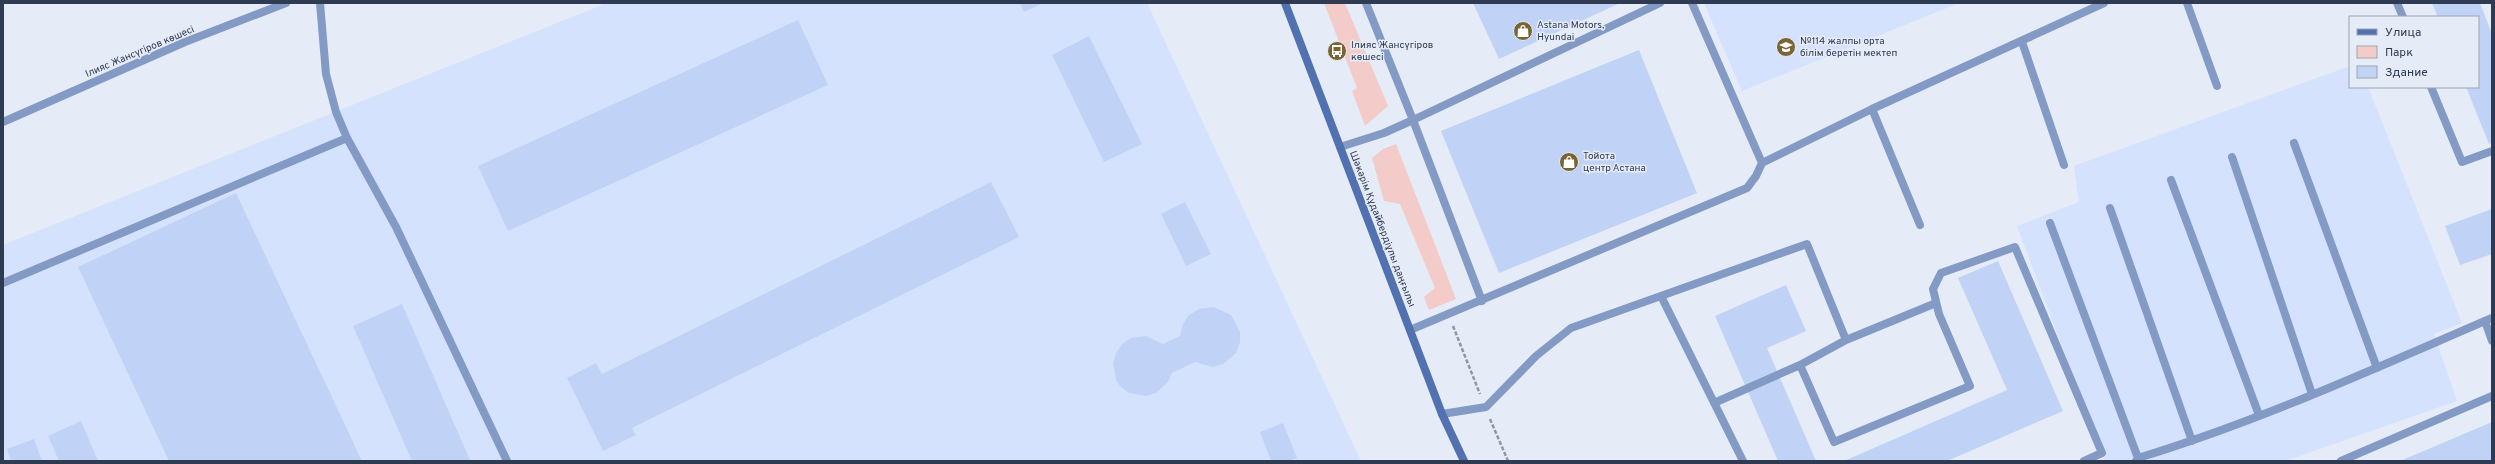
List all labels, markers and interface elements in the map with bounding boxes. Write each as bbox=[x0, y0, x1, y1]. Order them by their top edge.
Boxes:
legend bbox=[2349, 16, 2479, 88]
place label: Astana Motors, Hyundai bbox=[1537, 19, 1604, 44]
shop icon: Astana Motors, Hyundai bbox=[1512, 20, 1534, 42]
street label: Ілияс Жансүгіров көшесі bbox=[84, 23, 196, 81]
text: Улица bbox=[2385, 25, 2421, 41]
place label: №114 жалпы орта білім беретін мектеп bbox=[1800, 35, 1897, 60]
school or university icon: №114 жалпы орта білім беретін мектеп bbox=[1775, 36, 1797, 58]
place label: Ілияс Жансүгіров көшесі bbox=[1351, 39, 1433, 64]
bus stop icon: Ілияс Жансүгіров көшесі bbox=[1326, 40, 1348, 62]
text: Парк bbox=[2385, 45, 2413, 61]
text: Здание bbox=[2385, 65, 2428, 81]
street label: Шәкәрім Құдайбердіұлы даңғылы bbox=[1346, 149, 1418, 309]
place label: Тойота центр Астана bbox=[1583, 150, 1646, 175]
shop icon: Тойота центр Астана bbox=[1558, 151, 1580, 173]

